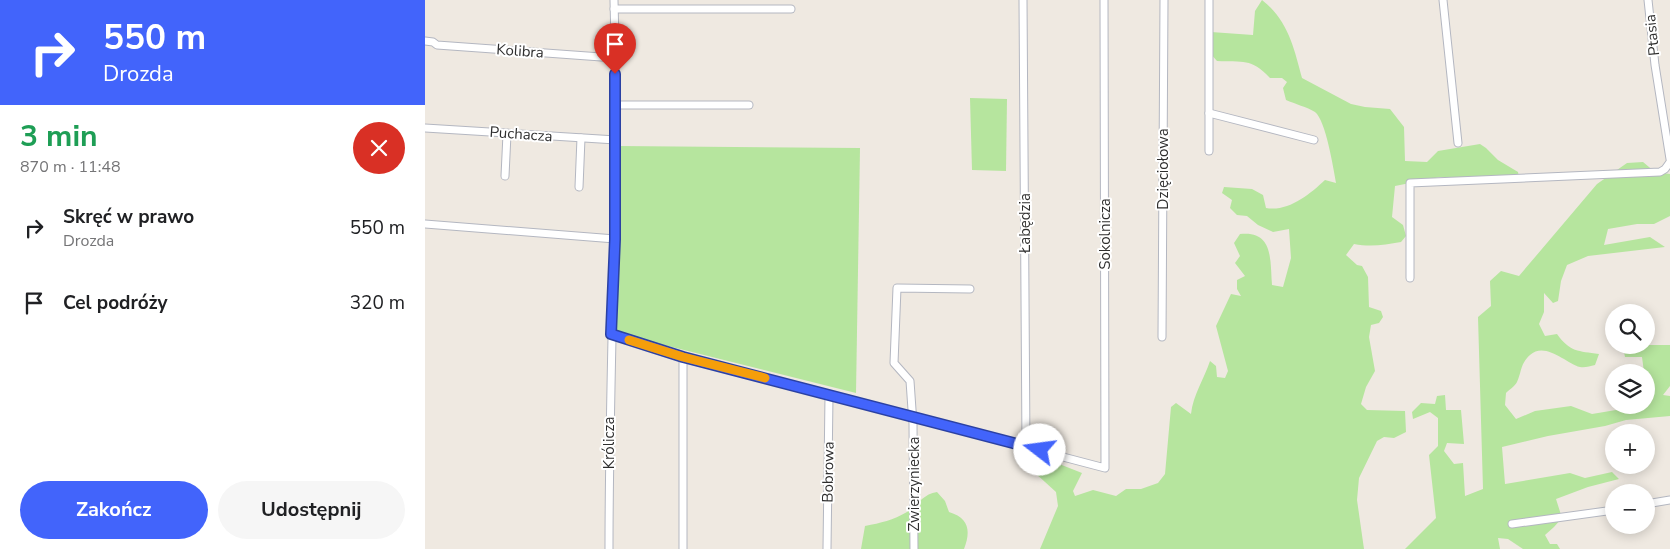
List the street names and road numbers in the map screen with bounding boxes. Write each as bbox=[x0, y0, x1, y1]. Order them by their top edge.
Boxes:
street label: Ptasia bbox=[1640, 13, 1664, 57]
street label: Kolibra bbox=[496, 39, 544, 63]
street label: Puchacza bbox=[489, 122, 553, 146]
street label: Dzięciołowa bbox=[1153, 128, 1173, 210]
street label: Łabędzia bbox=[1015, 193, 1035, 254]
street label: Sokolnicza bbox=[1095, 198, 1115, 270]
street label: Królicza bbox=[599, 417, 619, 469]
street label: Zwierzyniecka bbox=[904, 437, 924, 531]
street label: Bobrowa bbox=[817, 441, 839, 503]

